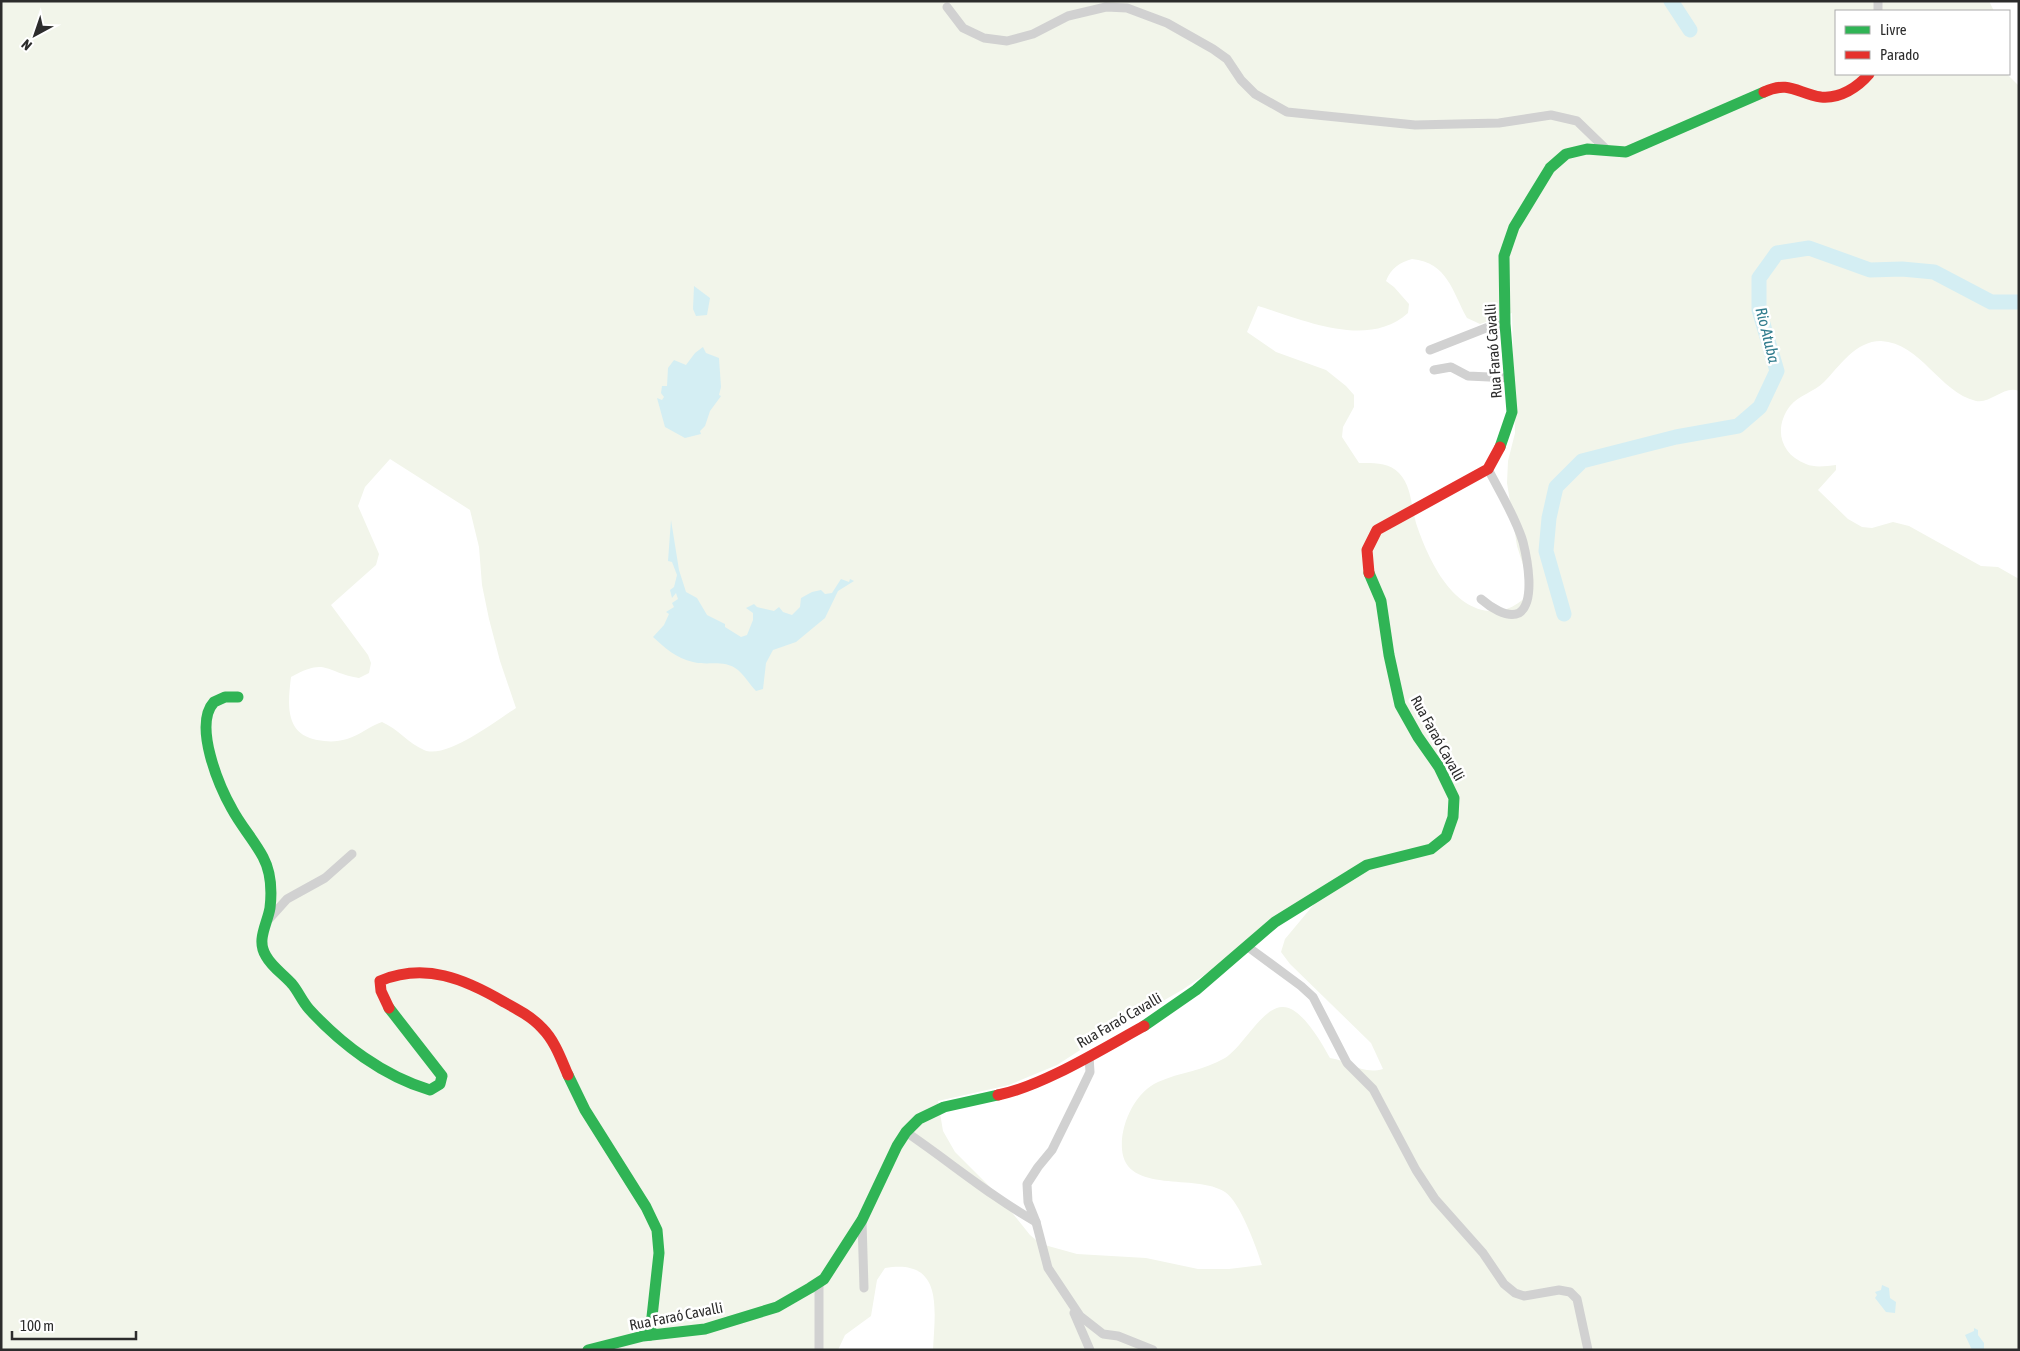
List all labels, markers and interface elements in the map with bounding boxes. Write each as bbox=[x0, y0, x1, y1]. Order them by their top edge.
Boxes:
north arrow bbox=[10, 10, 60, 60]
legend bbox=[1835, 10, 2010, 75]
text: Livre bbox=[1880, 21, 1907, 38]
text: N bbox=[18, 36, 35, 54]
text: Parado bbox=[1880, 46, 1919, 63]
street label: Rua Faraó Cavalli bbox=[1481, 303, 1505, 399]
water label: Rio Atuba bbox=[1752, 305, 1784, 365]
street label: Rua Faraó Cavalli bbox=[1408, 692, 1468, 784]
street label: Rua Faraó Cavalli bbox=[1074, 989, 1164, 1051]
street label: Rua Faraó Cavalli bbox=[628, 1299, 724, 1333]
scale bar bbox=[12, 1308, 136, 1340]
text: 100 m bbox=[20, 1317, 54, 1334]

